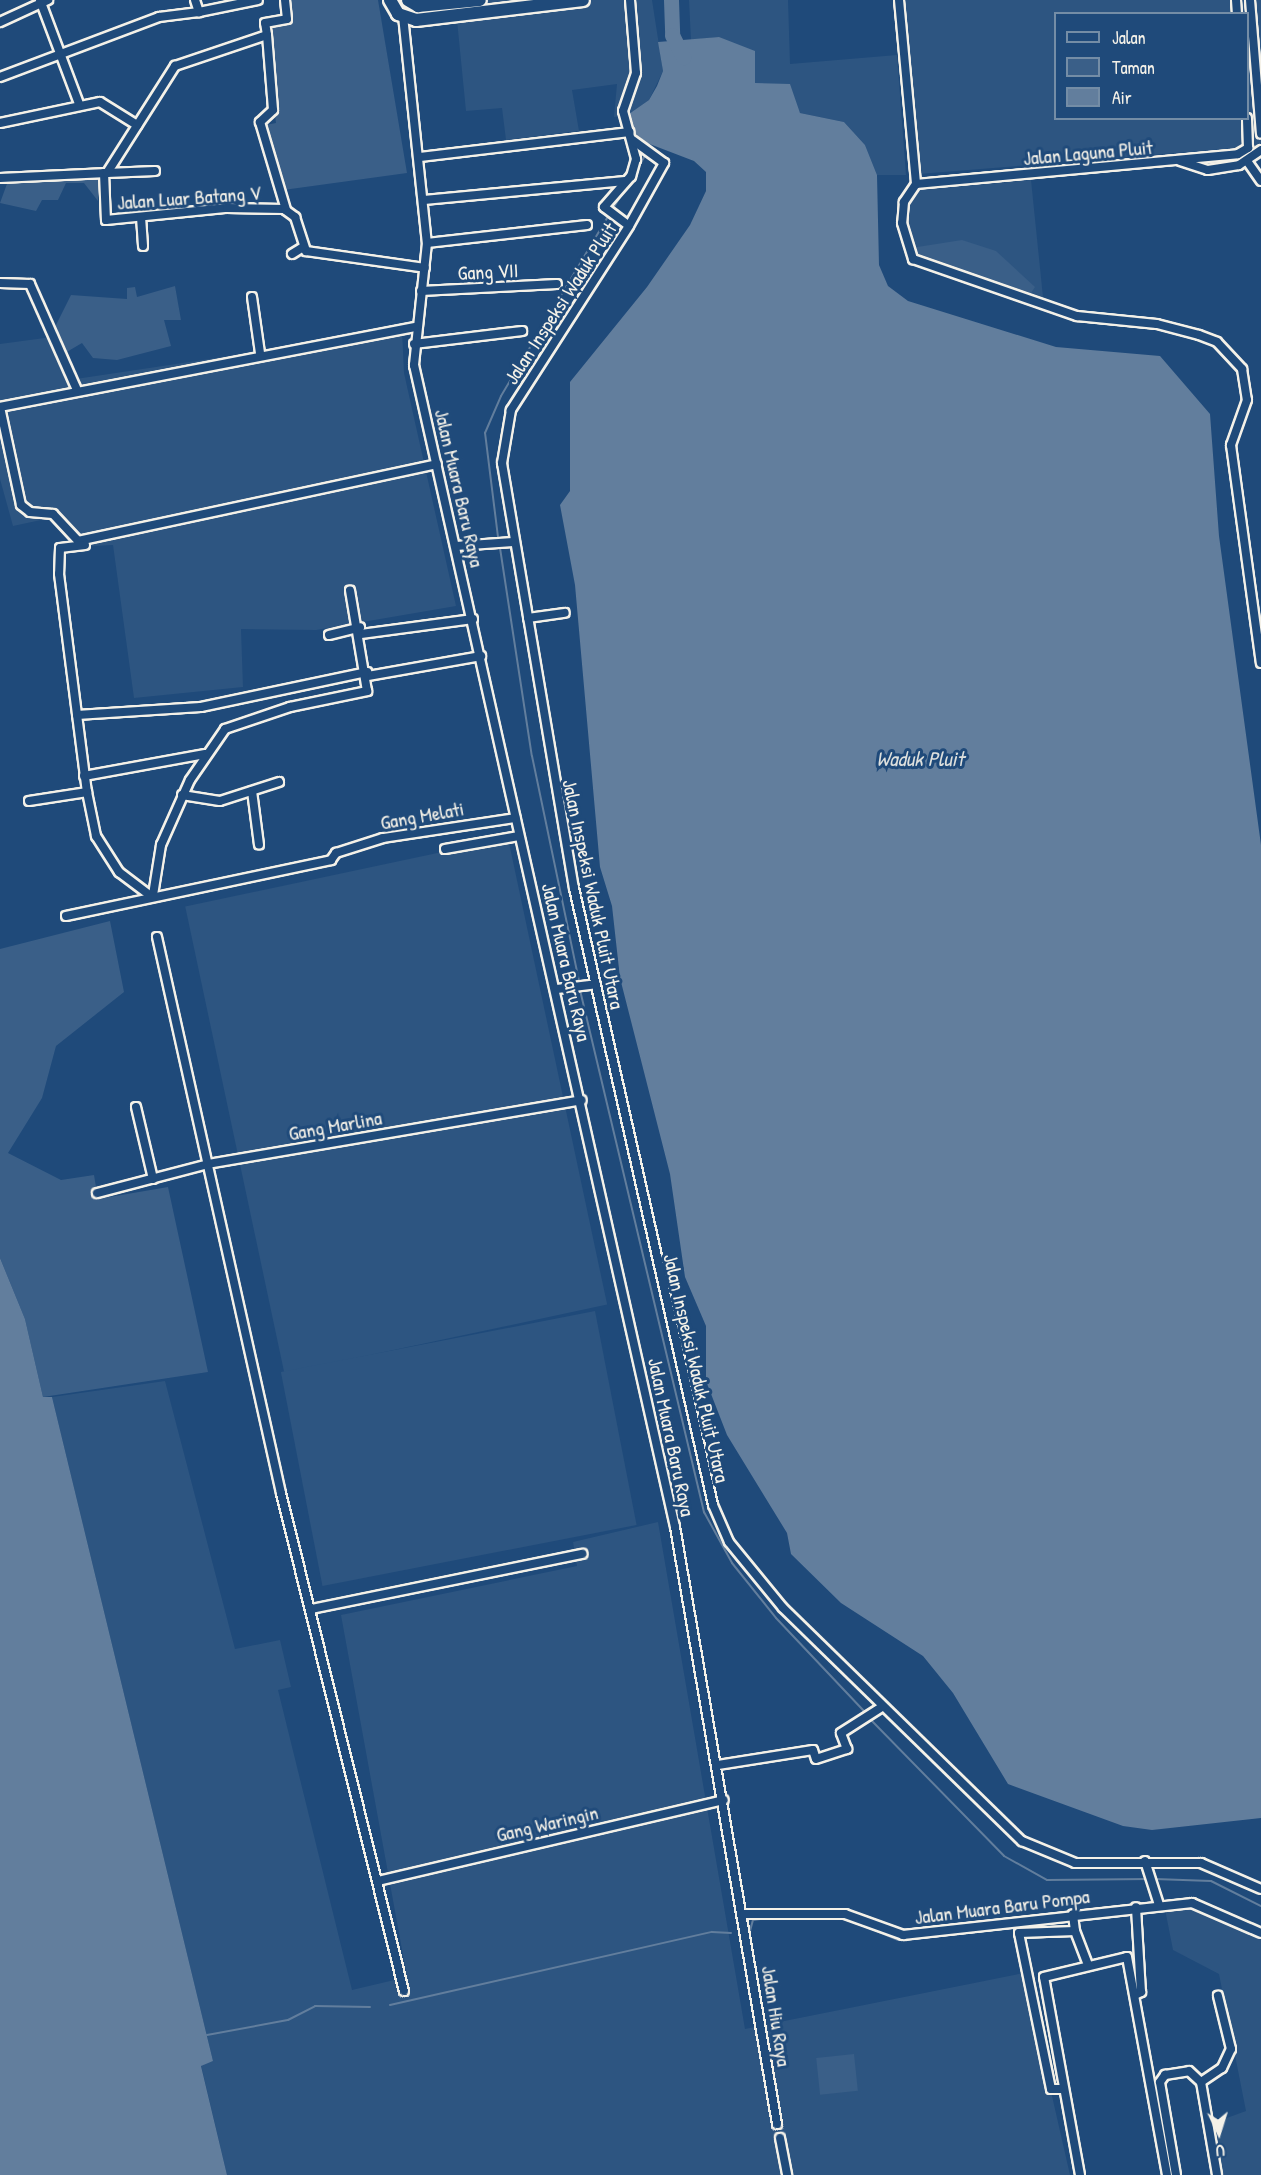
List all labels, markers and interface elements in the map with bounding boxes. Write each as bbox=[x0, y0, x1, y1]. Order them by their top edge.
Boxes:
legend bbox=[1054, 12, 1249, 120]
text: Jalan bbox=[1112, 25, 1146, 50]
text: Taman bbox=[1112, 55, 1155, 80]
text: Air bbox=[1112, 85, 1132, 110]
street label: Jalan Laguna Pluit bbox=[1022, 134, 1154, 170]
street label: Jalan Luar Batang V bbox=[116, 180, 262, 214]
street label: Jalan Inspeksi Waduk Pluit bbox=[499, 218, 621, 388]
street label: Gang VII bbox=[457, 257, 519, 285]
street label: Jalan Muara Baru Raya bbox=[430, 407, 490, 569]
water label: Waduk Pluit bbox=[876, 746, 964, 772]
street label: Jalan Inspeksi Waduk Pluit Utara bbox=[558, 777, 630, 1011]
street label: Gang Melati bbox=[378, 796, 466, 834]
street label: Jalan Muara Baru Raya bbox=[537, 881, 597, 1043]
street label: Gang Marlina bbox=[287, 1105, 383, 1145]
street label: Jalan Inspeksi Waduk Pluit Utara bbox=[659, 1251, 735, 1485]
street label: Jalan Muara Baru Raya bbox=[643, 1356, 701, 1518]
street label: Gang Waringin bbox=[494, 1800, 600, 1846]
street label: Jalan Muara Baru Pompa bbox=[913, 1883, 1091, 1929]
street label: Jalan Hiu Raya bbox=[757, 1964, 797, 2068]
north arrow bbox=[1189, 2103, 1249, 2163]
text: U bbox=[1215, 2140, 1225, 2162]

